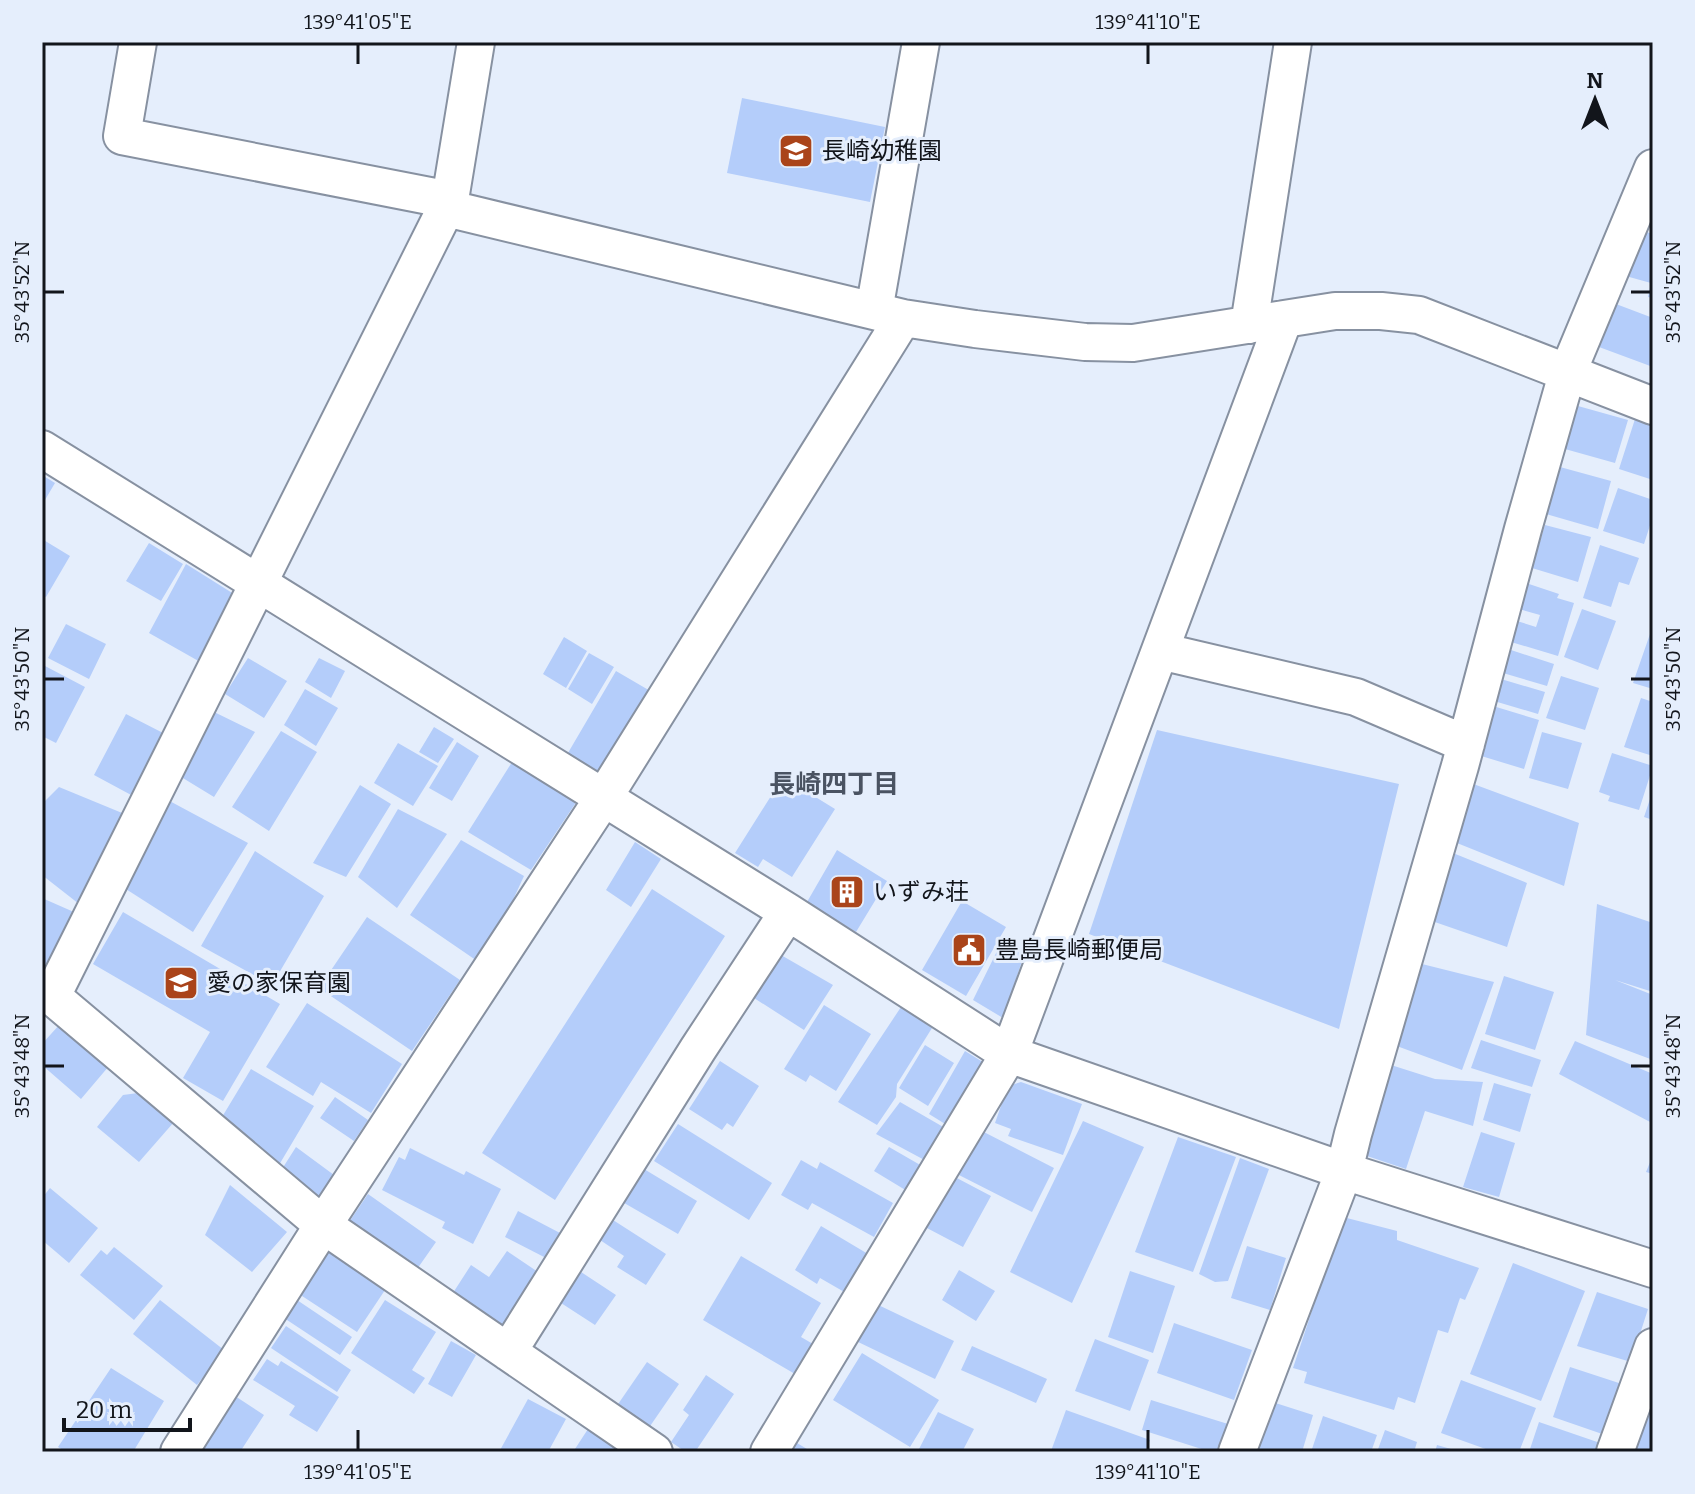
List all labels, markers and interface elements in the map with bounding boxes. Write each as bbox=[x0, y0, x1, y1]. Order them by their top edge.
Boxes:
text: 139°41'05"E bbox=[304, 10, 412, 34]
text: 139°41'10"E bbox=[1095, 10, 1201, 34]
north arrow bbox=[1555, 60, 1635, 140]
text: N bbox=[1587, 67, 1604, 94]
school or university icon: 長崎幼稚園 bbox=[777, 132, 815, 170]
place label: 長崎幼稚園 bbox=[822, 137, 942, 165]
text: 35°43'52"N bbox=[10, 241, 34, 343]
text: 35°43'52"N bbox=[1661, 241, 1685, 343]
text: 35°43'50"N bbox=[10, 626, 34, 731]
text: 35°43'50"N bbox=[1661, 626, 1685, 731]
district label: 長崎四丁目 bbox=[769, 769, 899, 800]
building icon: いずみ荘 bbox=[828, 873, 866, 911]
place label: いずみ荘 bbox=[873, 878, 969, 906]
public building icon: 豊島長崎郵便局 bbox=[950, 931, 988, 969]
place label: 豊島長崎郵便局 bbox=[995, 936, 1163, 964]
school or university icon: 愛の家保育園 bbox=[162, 964, 200, 1002]
place label: 愛の家保育園 bbox=[207, 969, 351, 997]
text: 35°43'48"N bbox=[10, 1014, 34, 1118]
text: 35°43'48"N bbox=[1661, 1014, 1685, 1118]
scale bar bbox=[64, 1382, 190, 1432]
text: 20 m bbox=[76, 1396, 132, 1424]
text: 139°41'05"E bbox=[304, 1460, 412, 1484]
text: 139°41'10"E bbox=[1095, 1460, 1201, 1484]

